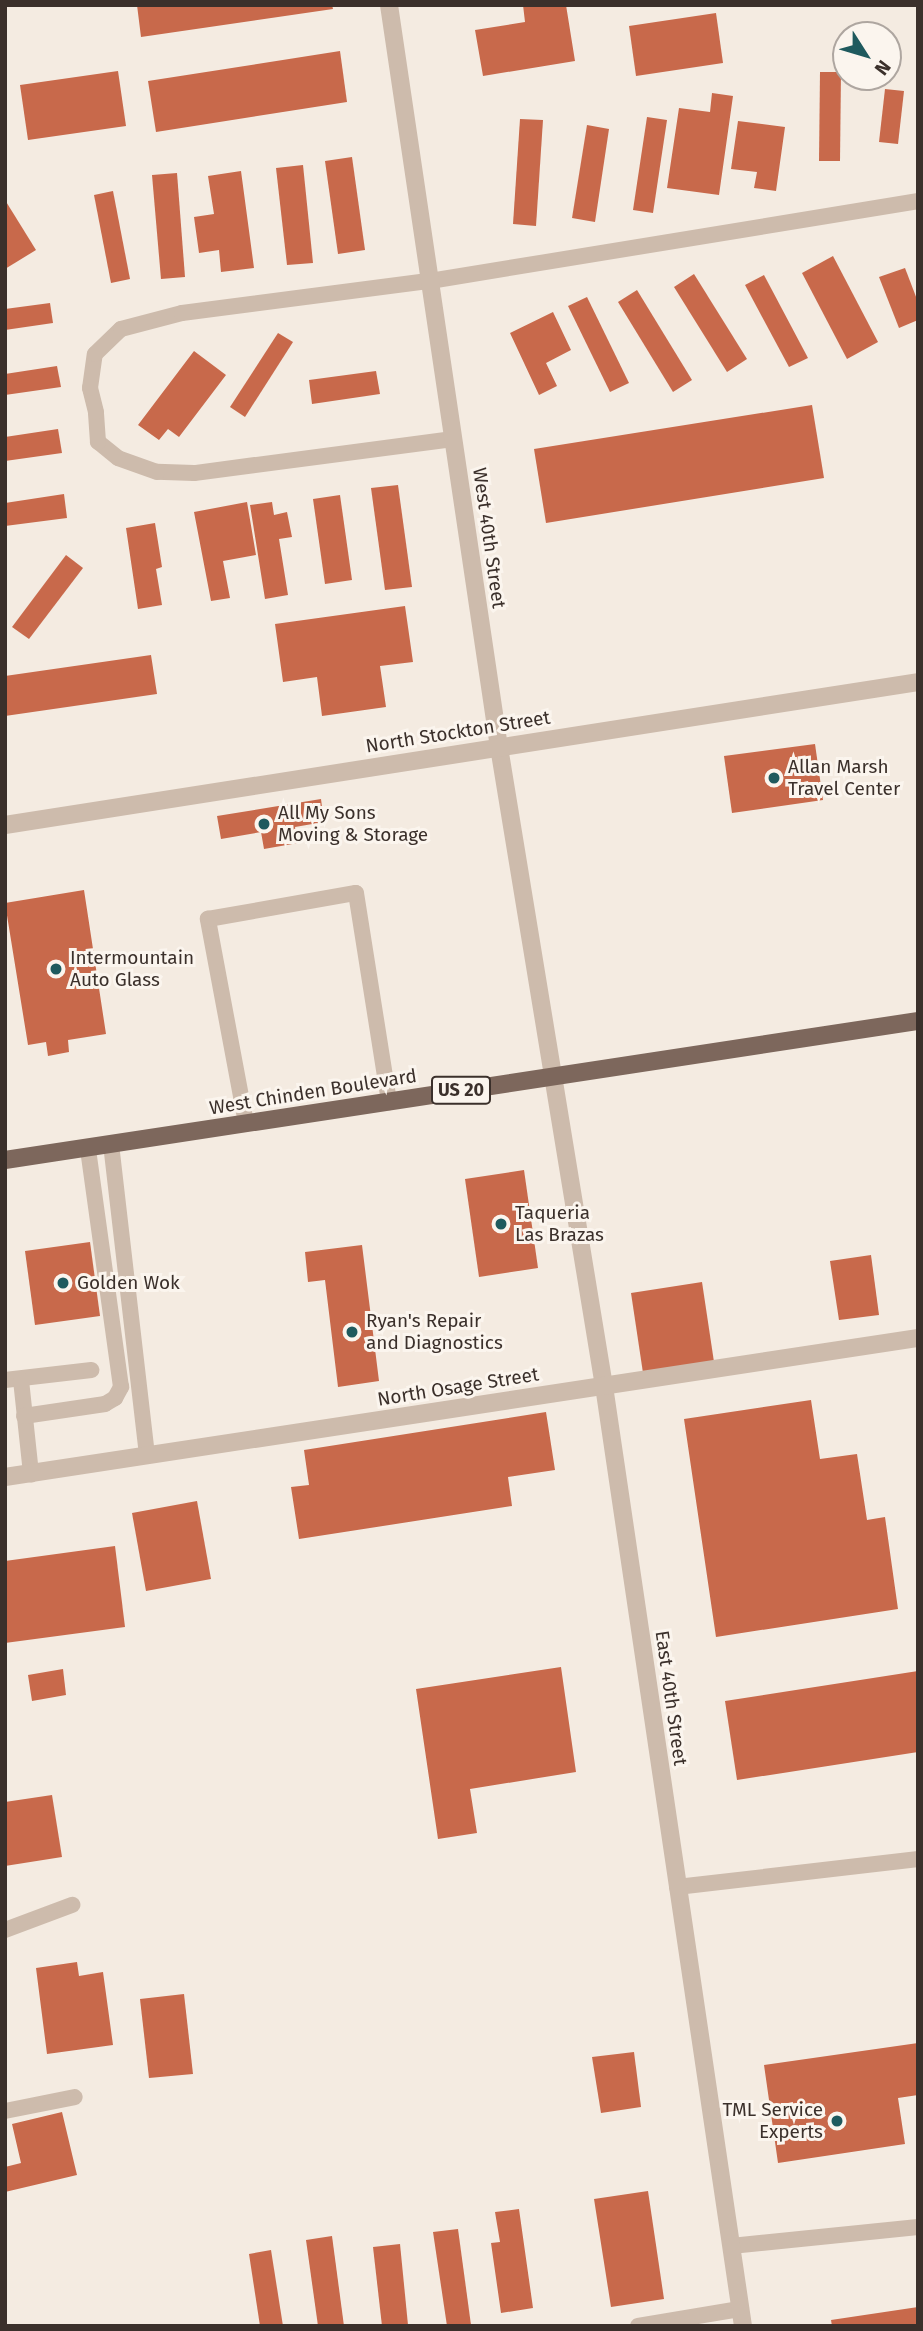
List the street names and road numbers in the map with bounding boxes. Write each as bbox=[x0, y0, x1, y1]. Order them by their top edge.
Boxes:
street label: West 40th Street bbox=[468, 466, 510, 610]
street label: North Stockton Street bbox=[364, 706, 552, 758]
street label: West Chinden Boulevard bbox=[208, 1064, 418, 1120]
road number: US 20 bbox=[430, 1076, 492, 1105]
street label: North Osage Street bbox=[376, 1363, 540, 1411]
street label: East 40th Street bbox=[650, 1629, 692, 1767]

